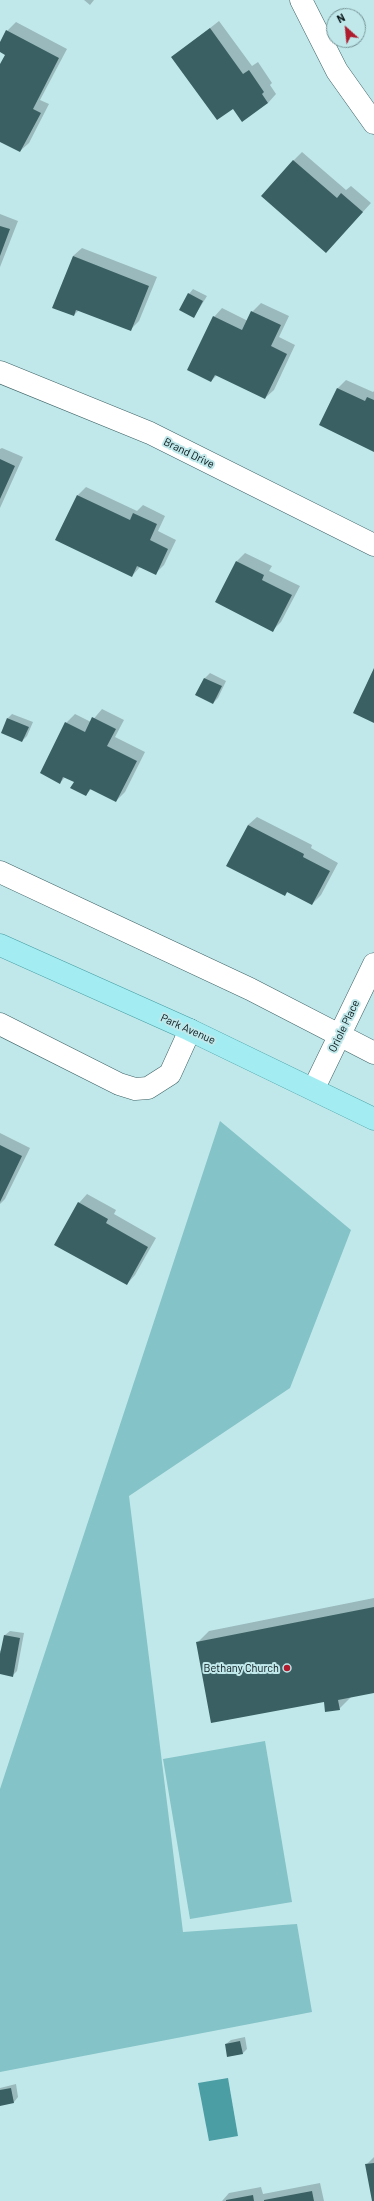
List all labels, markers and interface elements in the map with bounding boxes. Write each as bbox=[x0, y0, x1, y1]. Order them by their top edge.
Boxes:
north arrow bbox=[326, 8, 366, 48]
text: N bbox=[335, 10, 347, 25]
street label: Brand Drive bbox=[161, 435, 217, 471]
street label: Oriole Place bbox=[326, 998, 362, 1054]
street label: Park Avenue bbox=[158, 1011, 218, 1047]
place label: Bethany Church bbox=[204, 1661, 279, 1675]
marker: Bethany Church bbox=[282, 1663, 292, 1673]

